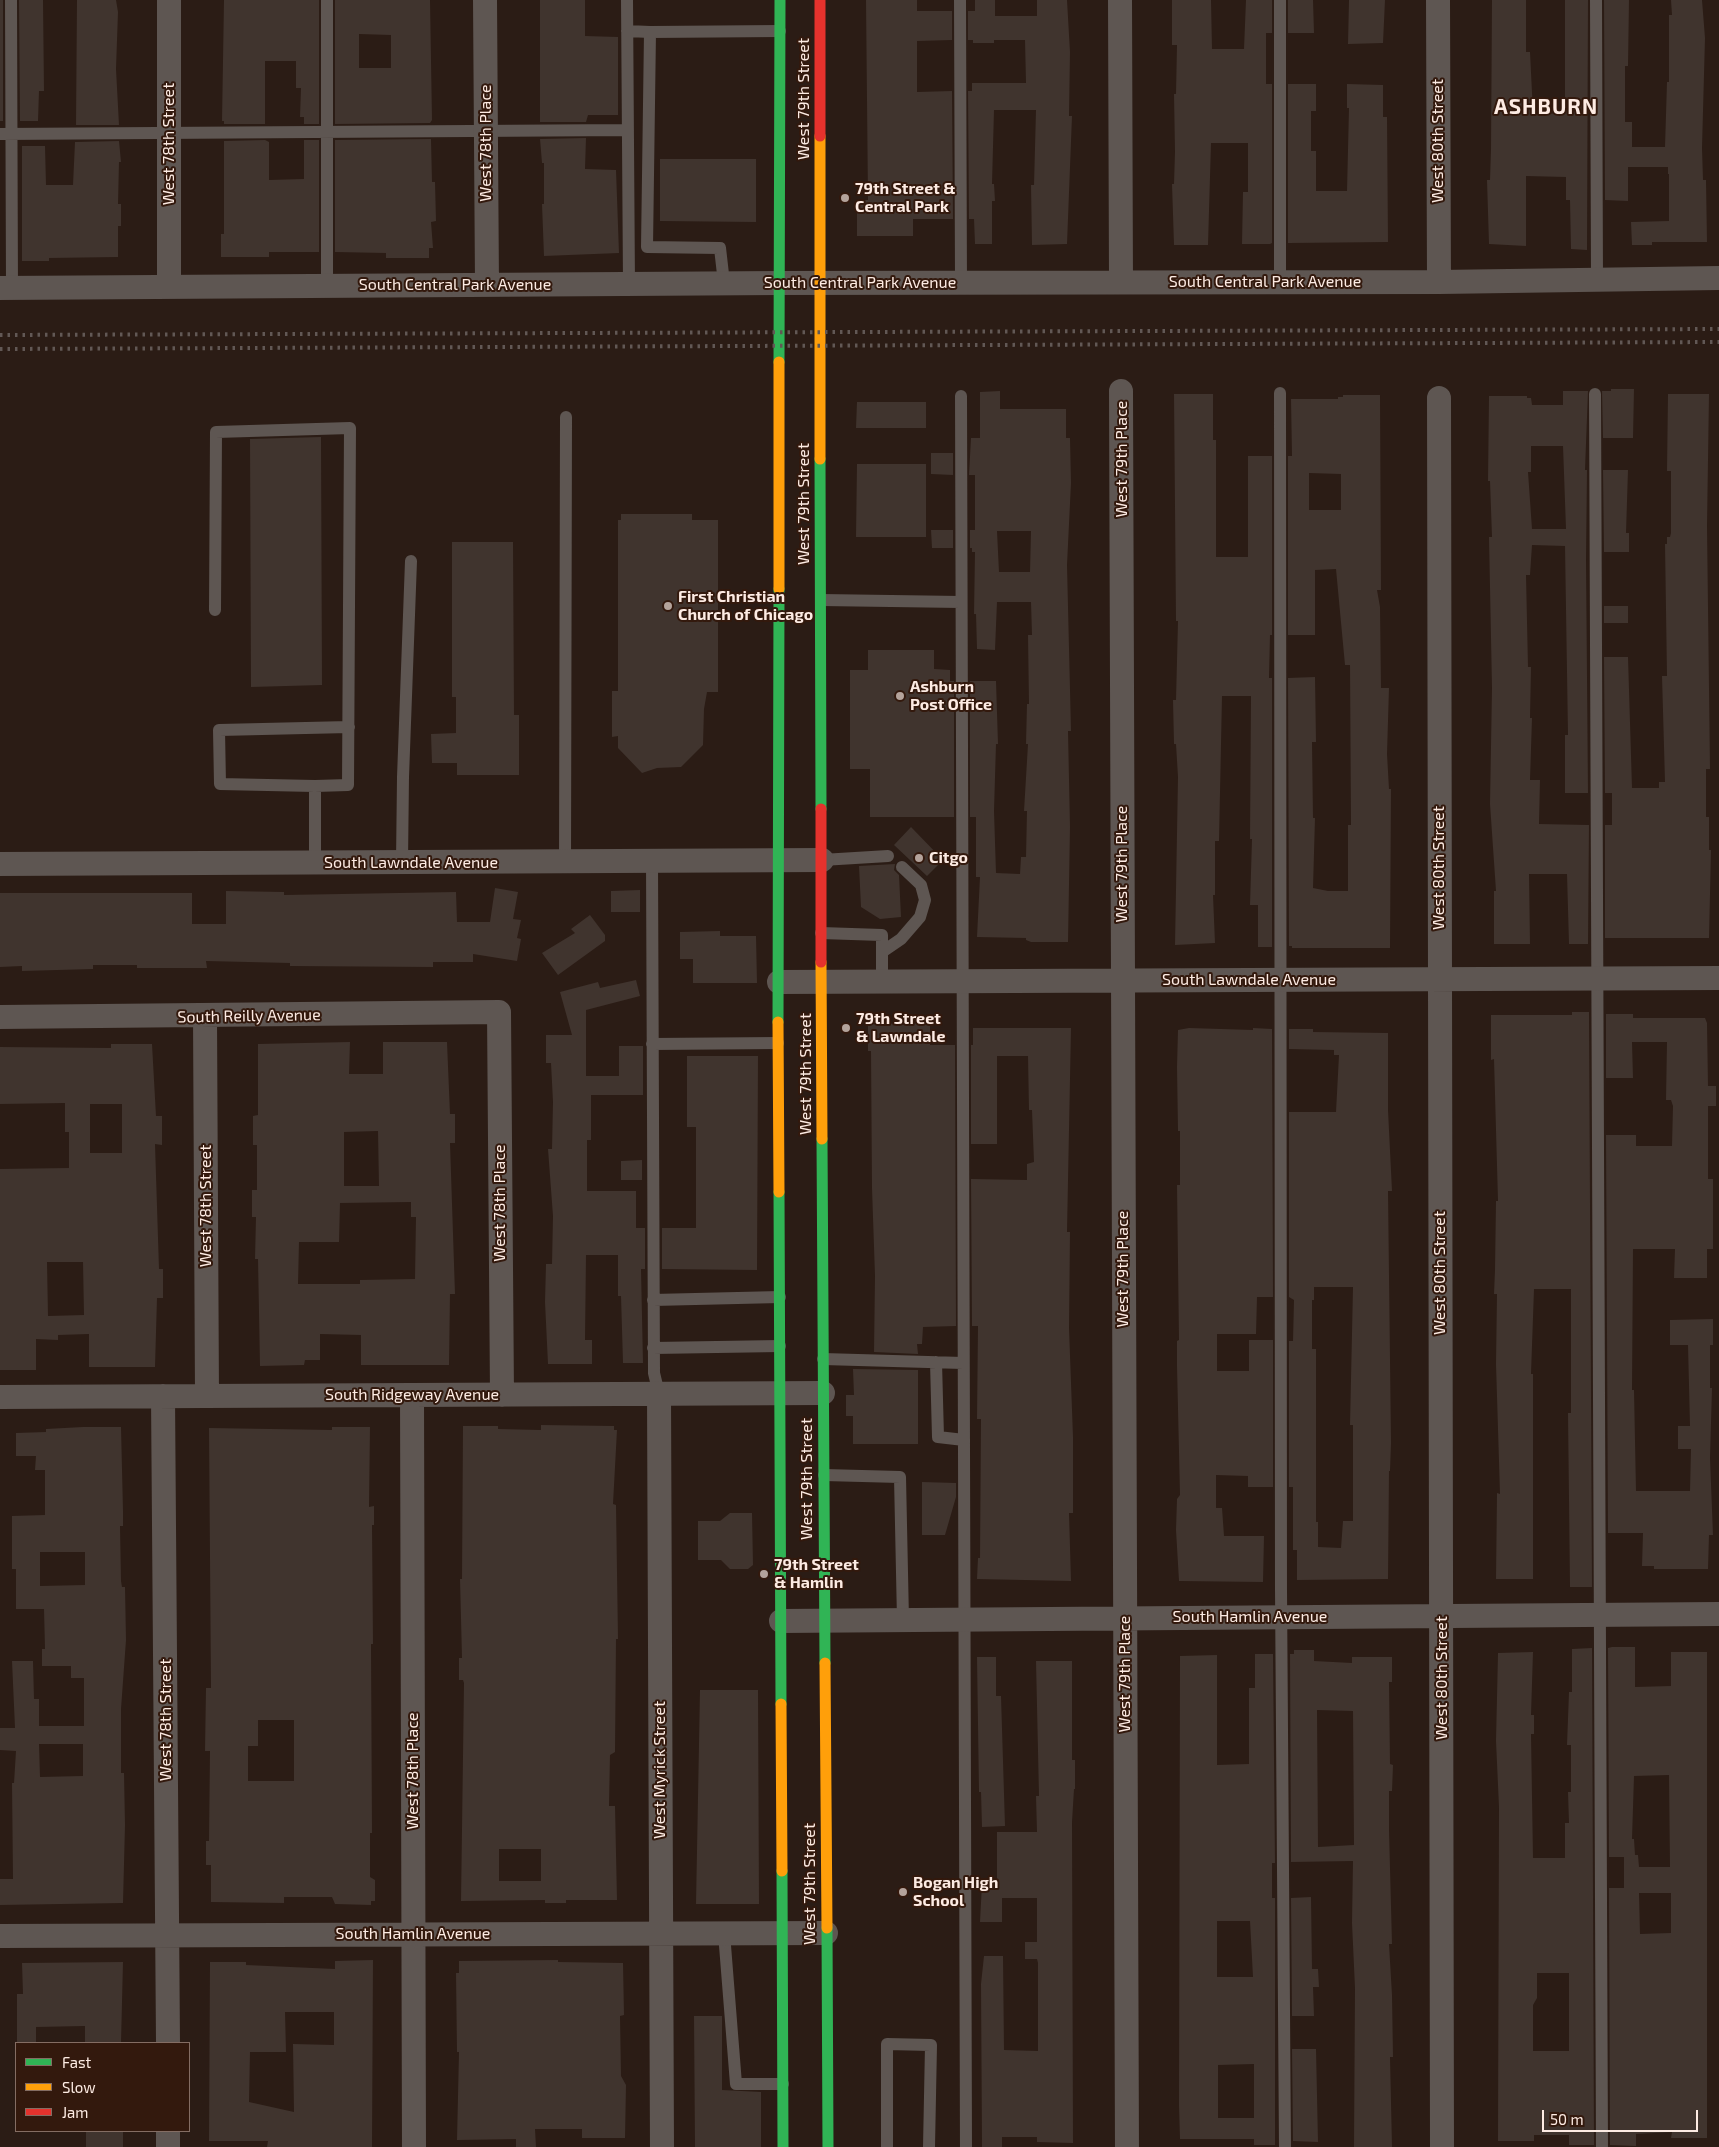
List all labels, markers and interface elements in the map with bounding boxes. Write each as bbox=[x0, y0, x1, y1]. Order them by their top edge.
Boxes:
street label: West 79th Street bbox=[794, 38, 814, 160]
street label: West 80th Street bbox=[1428, 79, 1448, 203]
street label: West 78th Street bbox=[159, 83, 179, 205]
street label: West 78th Place bbox=[476, 84, 496, 202]
district label: ASHBURN bbox=[1493, 94, 1599, 120]
place label: 79th Street & Central Park bbox=[855, 179, 955, 217]
marker: 79th Street & Central Park bbox=[839, 192, 851, 204]
street label: South Central Park Avenue bbox=[1169, 272, 1361, 292]
street label: South Central Park Avenue bbox=[764, 273, 956, 293]
street label: South Central Park Avenue bbox=[359, 275, 551, 295]
street label: West 79th Place bbox=[1112, 401, 1132, 517]
street label: West 79th Street bbox=[794, 443, 814, 565]
place label: First Christian Church of Chicago bbox=[678, 587, 813, 625]
marker: First Christian Church of Chicago bbox=[662, 600, 674, 612]
place label: Ashburn Post Office bbox=[910, 677, 992, 715]
marker: Ashburn Post Office bbox=[894, 690, 906, 702]
street label: West 79th Place bbox=[1112, 806, 1132, 922]
street label: West 80th Street bbox=[1429, 806, 1449, 930]
place label: Citgo bbox=[929, 848, 968, 868]
marker: Citgo bbox=[913, 852, 925, 864]
street label: South Lawndale Avenue bbox=[324, 853, 498, 873]
street label: South Lawndale Avenue bbox=[1162, 970, 1336, 990]
street label: South Reilly Avenue bbox=[177, 1005, 321, 1027]
place label: 79th Street & Lawndale bbox=[856, 1009, 946, 1047]
street label: West 79th Street bbox=[796, 1013, 816, 1135]
marker: 79th Street & Lawndale bbox=[840, 1022, 852, 1034]
street label: West 78th Place bbox=[490, 1144, 510, 1262]
street label: West 78th Street bbox=[196, 1145, 216, 1267]
street label: West 79th Place bbox=[1113, 1211, 1133, 1327]
street label: West 80th Street bbox=[1430, 1211, 1450, 1335]
street label: South Ridgeway Avenue bbox=[325, 1385, 499, 1405]
street label: West 79th Street bbox=[797, 1418, 817, 1540]
place label: 79th Street & Hamlin bbox=[774, 1555, 859, 1593]
marker: 79th Street & Hamlin bbox=[758, 1568, 770, 1580]
street label: South Hamlin Avenue bbox=[1173, 1607, 1327, 1627]
street label: West 79th Place bbox=[1115, 1616, 1135, 1732]
street label: West 80th Street bbox=[1432, 1616, 1452, 1740]
street label: West 78th Street bbox=[156, 1659, 176, 1781]
street label: West Myrick Street bbox=[650, 1701, 670, 1839]
street label: West 78th Place bbox=[403, 1712, 423, 1830]
street label: West 79th Street bbox=[800, 1823, 820, 1945]
place label: Bogan High School bbox=[913, 1873, 998, 1911]
marker: Bogan High School bbox=[897, 1886, 909, 1898]
street label: South Hamlin Avenue bbox=[336, 1924, 490, 1944]
legend bbox=[15, 2042, 190, 2132]
text: Fast bbox=[62, 2053, 91, 2071]
text: Slow bbox=[62, 2078, 96, 2096]
scale bar bbox=[1544, 2100, 1700, 2132]
text: Jam bbox=[62, 2103, 88, 2121]
text: 50 m bbox=[1550, 2110, 1584, 2128]

